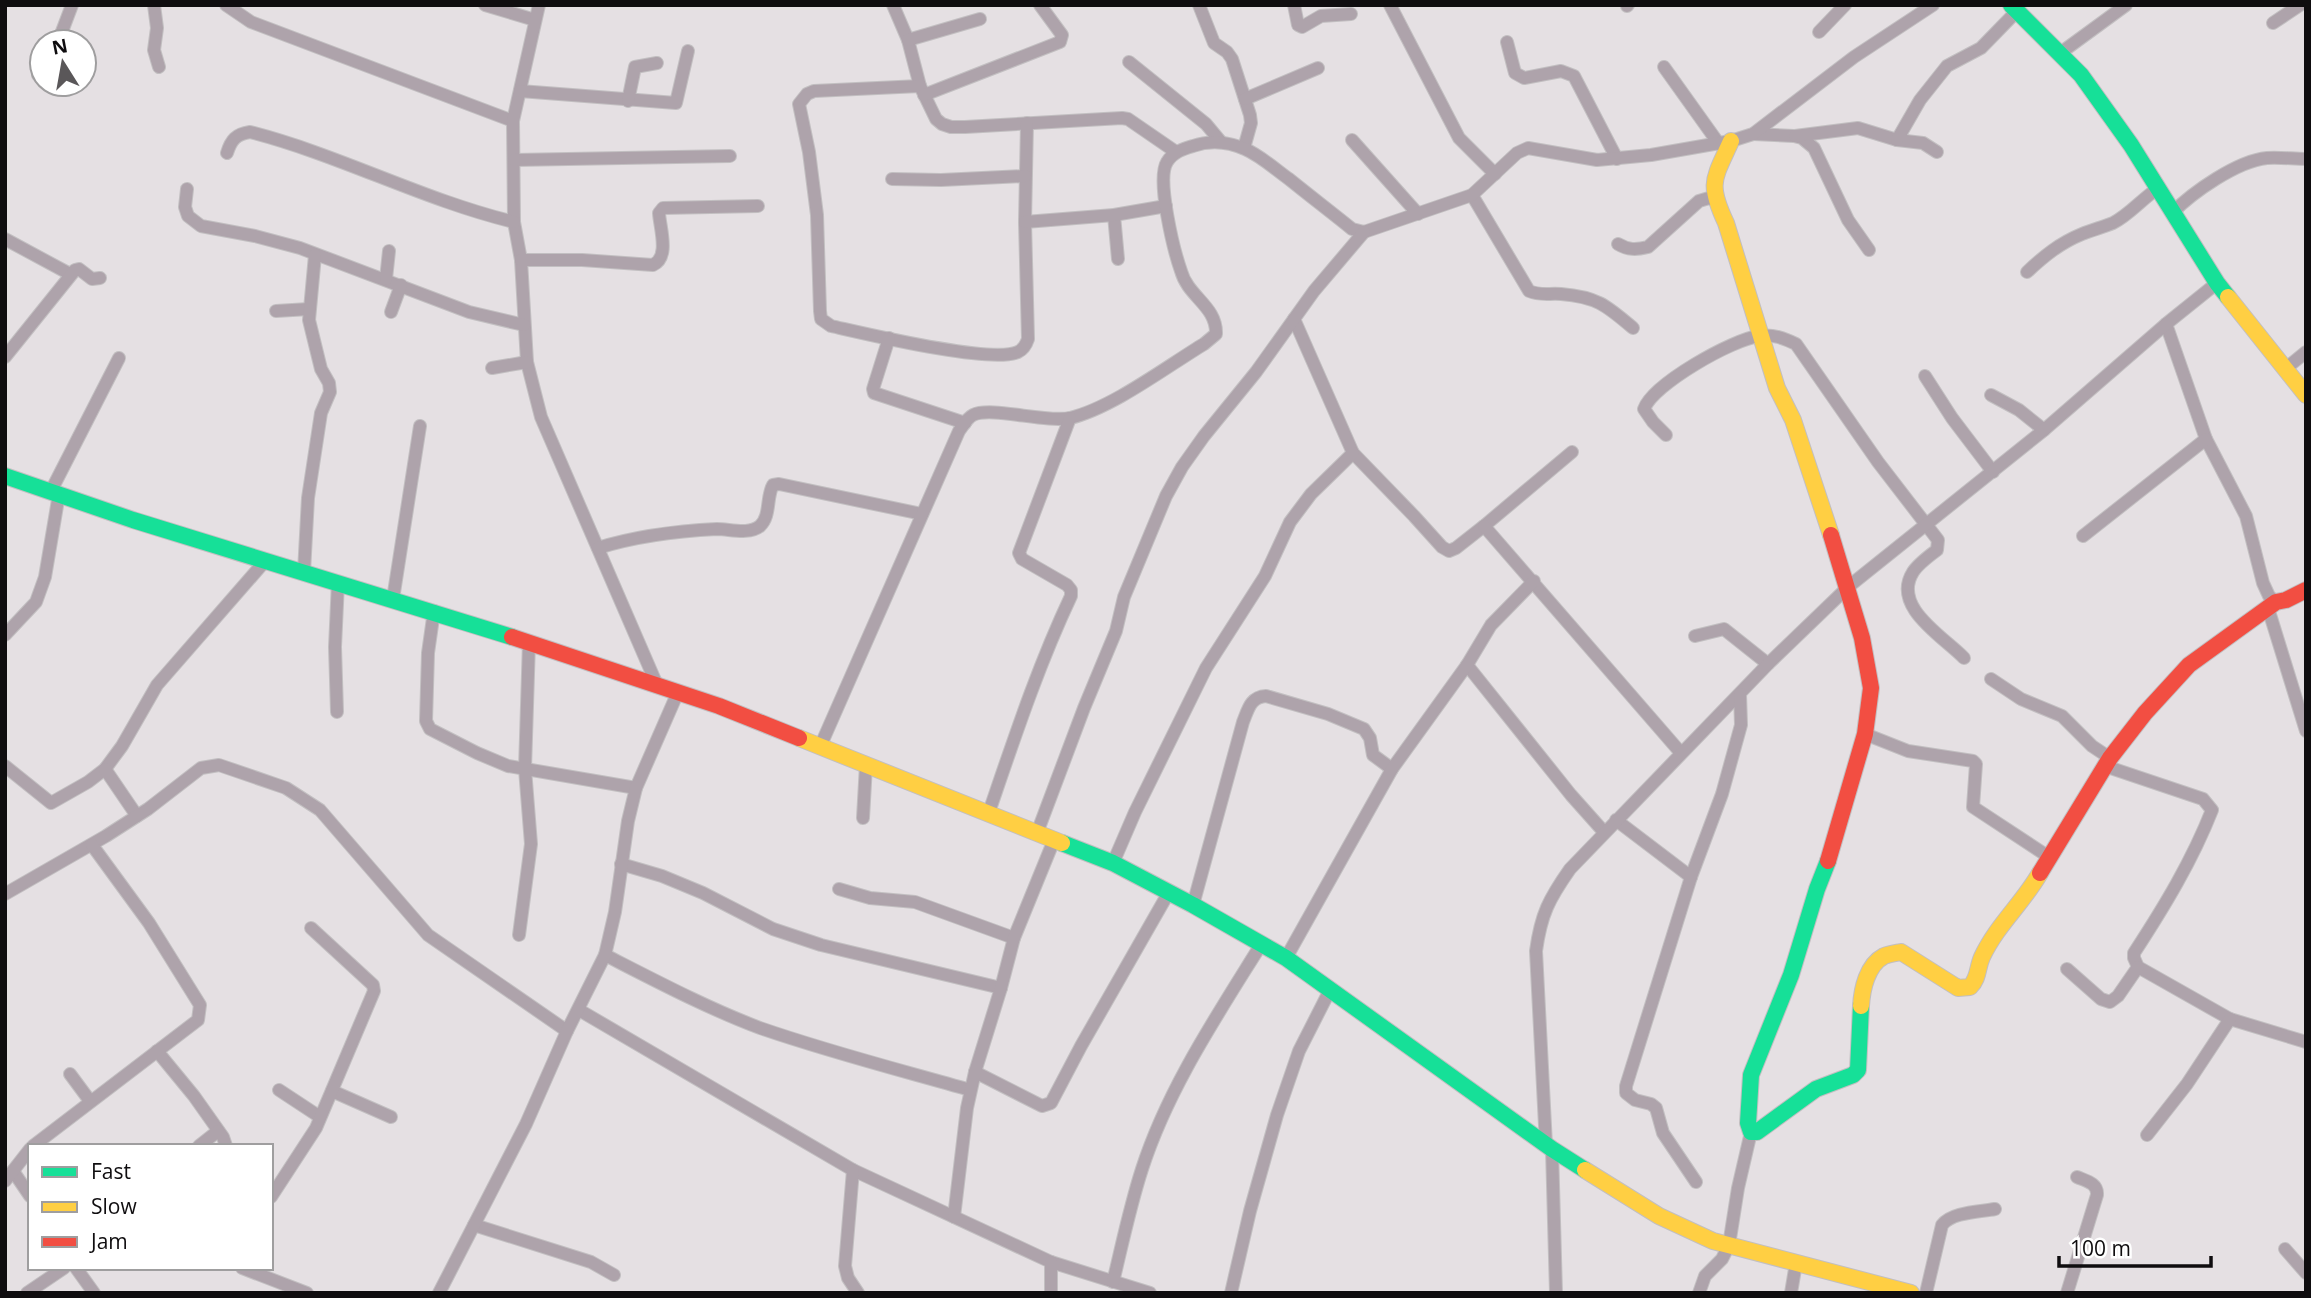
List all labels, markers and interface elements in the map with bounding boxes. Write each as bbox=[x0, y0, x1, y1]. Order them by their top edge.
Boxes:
north arrow bbox=[28, 28, 98, 98]
text: N bbox=[50, 32, 70, 61]
legend bbox=[28, 1144, 273, 1270]
text: Fast bbox=[91, 1157, 131, 1185]
text: Slow bbox=[91, 1192, 137, 1220]
scale bar bbox=[2059, 1224, 2211, 1268]
text: Jam bbox=[89, 1227, 128, 1255]
text: 100 m bbox=[2070, 1234, 2131, 1262]

